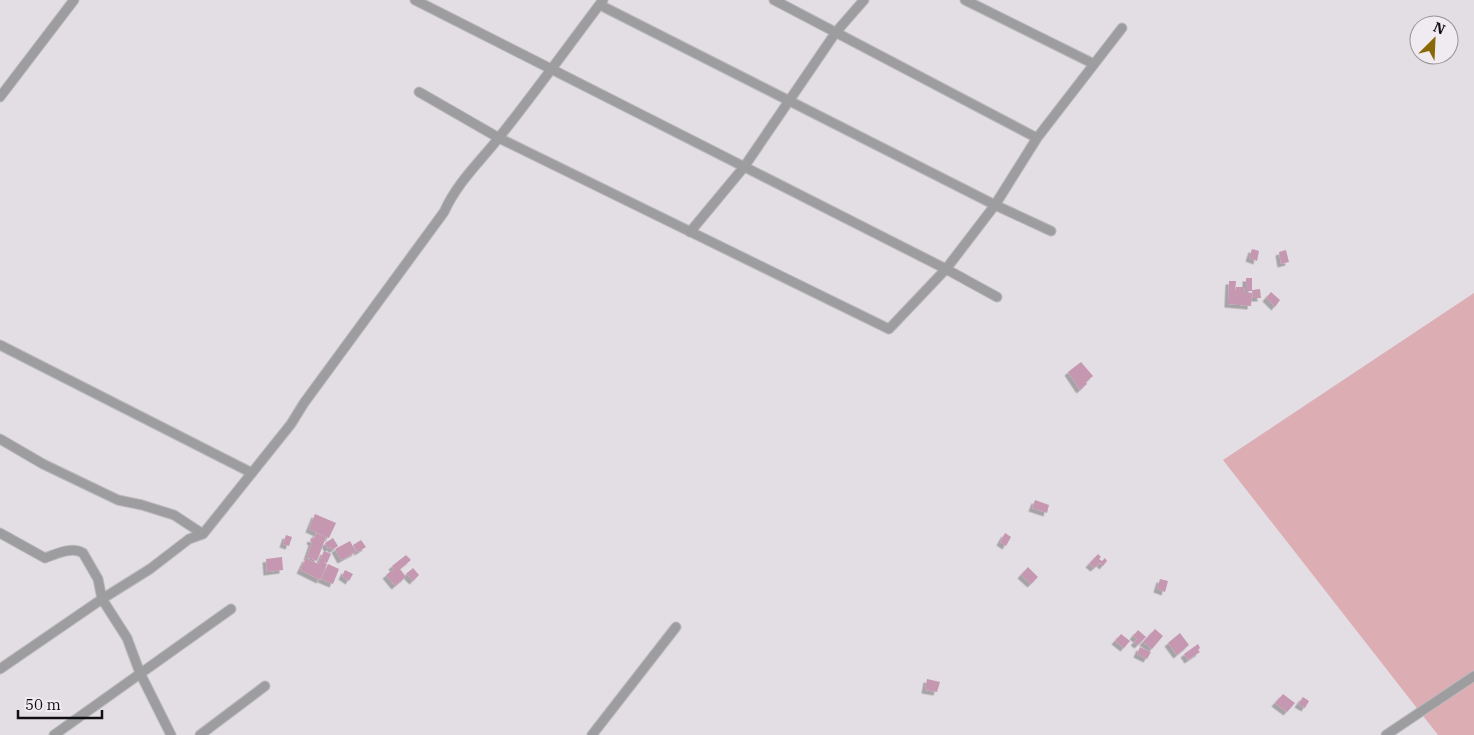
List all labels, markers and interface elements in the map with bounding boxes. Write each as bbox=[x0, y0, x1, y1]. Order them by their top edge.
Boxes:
north arrow bbox=[1409, 15, 1459, 65]
text: N bbox=[1431, 18, 1448, 39]
scale bar bbox=[18, 688, 101, 720]
text: 50 m bbox=[25, 695, 61, 714]

